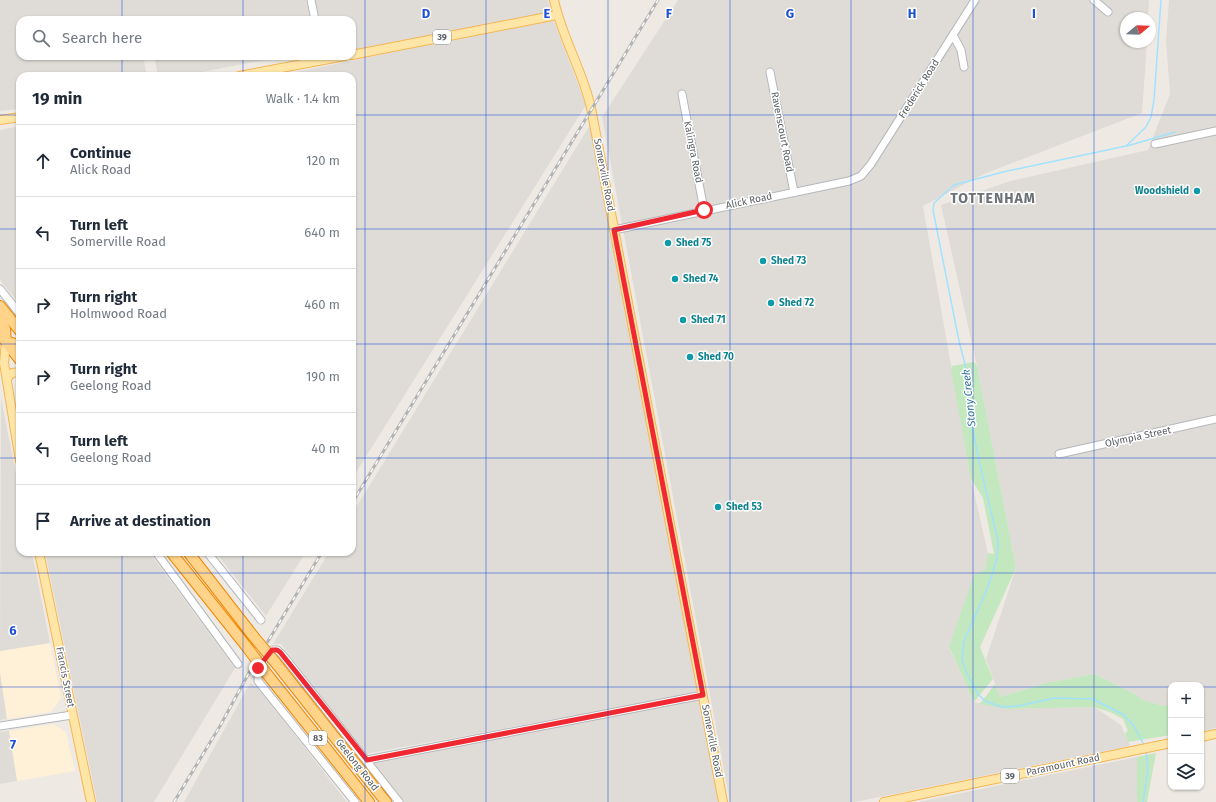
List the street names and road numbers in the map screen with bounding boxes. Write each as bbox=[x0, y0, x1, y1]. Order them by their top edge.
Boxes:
road number: 39 bbox=[433, 30, 451, 44]
street label: Frederick Road bbox=[896, 57, 942, 121]
street label: Ravenscourt Road bbox=[768, 91, 796, 173]
street label: Kalingra Road bbox=[681, 120, 705, 184]
street label: Somerville Road bbox=[591, 138, 617, 212]
street label: Alick Road bbox=[725, 190, 773, 212]
street label: Olympia Street bbox=[1104, 424, 1172, 450]
street label: Francis Street bbox=[53, 646, 77, 709]
street label: Somerville Road bbox=[699, 704, 725, 778]
road number: 83 bbox=[309, 731, 327, 745]
street label: Geelong Road bbox=[333, 737, 381, 793]
street label: Paramount Road bbox=[1025, 751, 1101, 779]
road number: 39 bbox=[1001, 769, 1019, 783]

